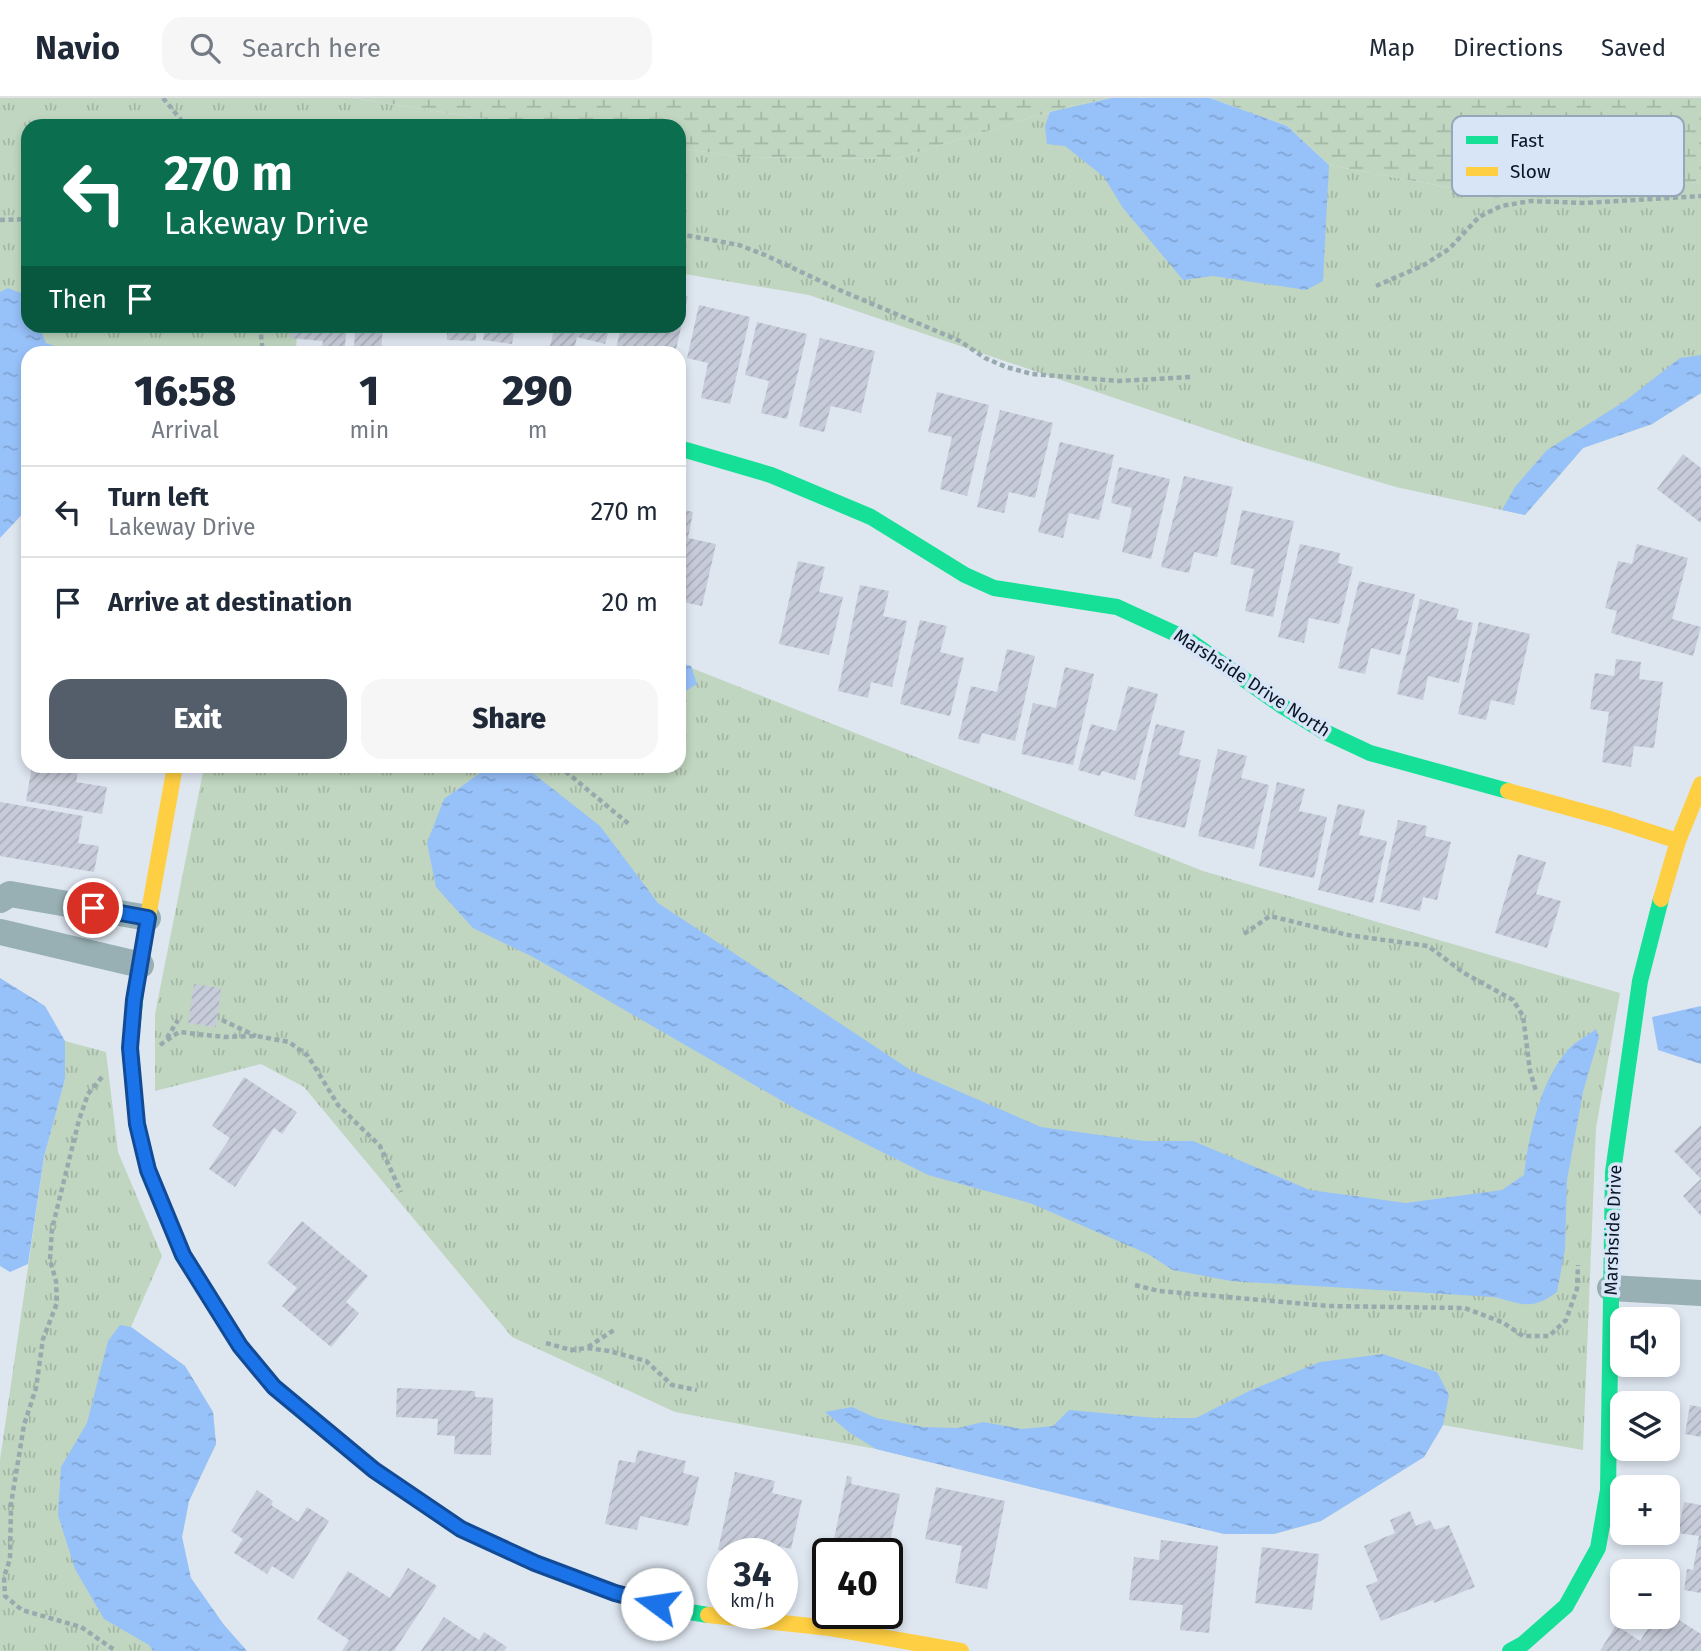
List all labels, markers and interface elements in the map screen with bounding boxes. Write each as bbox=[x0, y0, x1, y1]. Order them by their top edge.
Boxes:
search box bbox=[162, 17, 652, 80]
text: Navio bbox=[35, 28, 120, 68]
icon: search bbox=[186, 29, 224, 67]
text: Search here bbox=[242, 33, 381, 64]
text: Map bbox=[1369, 34, 1415, 62]
text: Directions bbox=[1453, 34, 1563, 62]
text: Saved bbox=[1601, 34, 1666, 62]
legend bbox=[1452, 116, 1684, 196]
text: Fast bbox=[1510, 129, 1544, 152]
text: 270 m bbox=[164, 144, 293, 203]
icon: left bbox=[49, 147, 140, 238]
text: Slow bbox=[1510, 160, 1551, 183]
text: Lakeway Drive bbox=[164, 204, 369, 242]
icon: arrive bbox=[121, 280, 159, 318]
text: Then bbox=[49, 284, 107, 315]
text: 16:58 bbox=[134, 366, 236, 416]
text: 1 bbox=[359, 366, 379, 416]
text: 290 bbox=[502, 366, 573, 416]
text: Arrival bbox=[152, 416, 219, 444]
text: min bbox=[349, 416, 389, 444]
text: m bbox=[528, 416, 547, 444]
text: Turn left bbox=[108, 482, 209, 513]
icon: left bbox=[49, 493, 87, 531]
text: 270 m bbox=[590, 496, 658, 527]
text: Lakeway Drive bbox=[108, 513, 256, 541]
icon: arrive bbox=[49, 584, 87, 622]
text: Arrive at destination bbox=[108, 587, 352, 618]
text: 20 m bbox=[601, 587, 658, 618]
street label: Marshside Drive North bbox=[1170, 624, 1334, 742]
button: Exit bbox=[49, 679, 347, 759]
button: Share bbox=[361, 679, 658, 759]
pin bbox=[63, 878, 123, 938]
icon: arrive bbox=[74, 889, 112, 927]
street label: Marshside Drive bbox=[1600, 1164, 1626, 1296]
map controls bbox=[1610, 1307, 1680, 1629]
button: sound bbox=[1610, 1307, 1680, 1377]
button: layers bbox=[1610, 1391, 1680, 1461]
button: + bbox=[1610, 1475, 1680, 1545]
speed limit sign: 40 bbox=[812, 1538, 903, 1629]
text: 34 bbox=[734, 1553, 771, 1595]
button: − bbox=[1610, 1559, 1680, 1629]
position arrow bbox=[620, 1567, 694, 1641]
text: km/h bbox=[730, 1590, 775, 1612]

